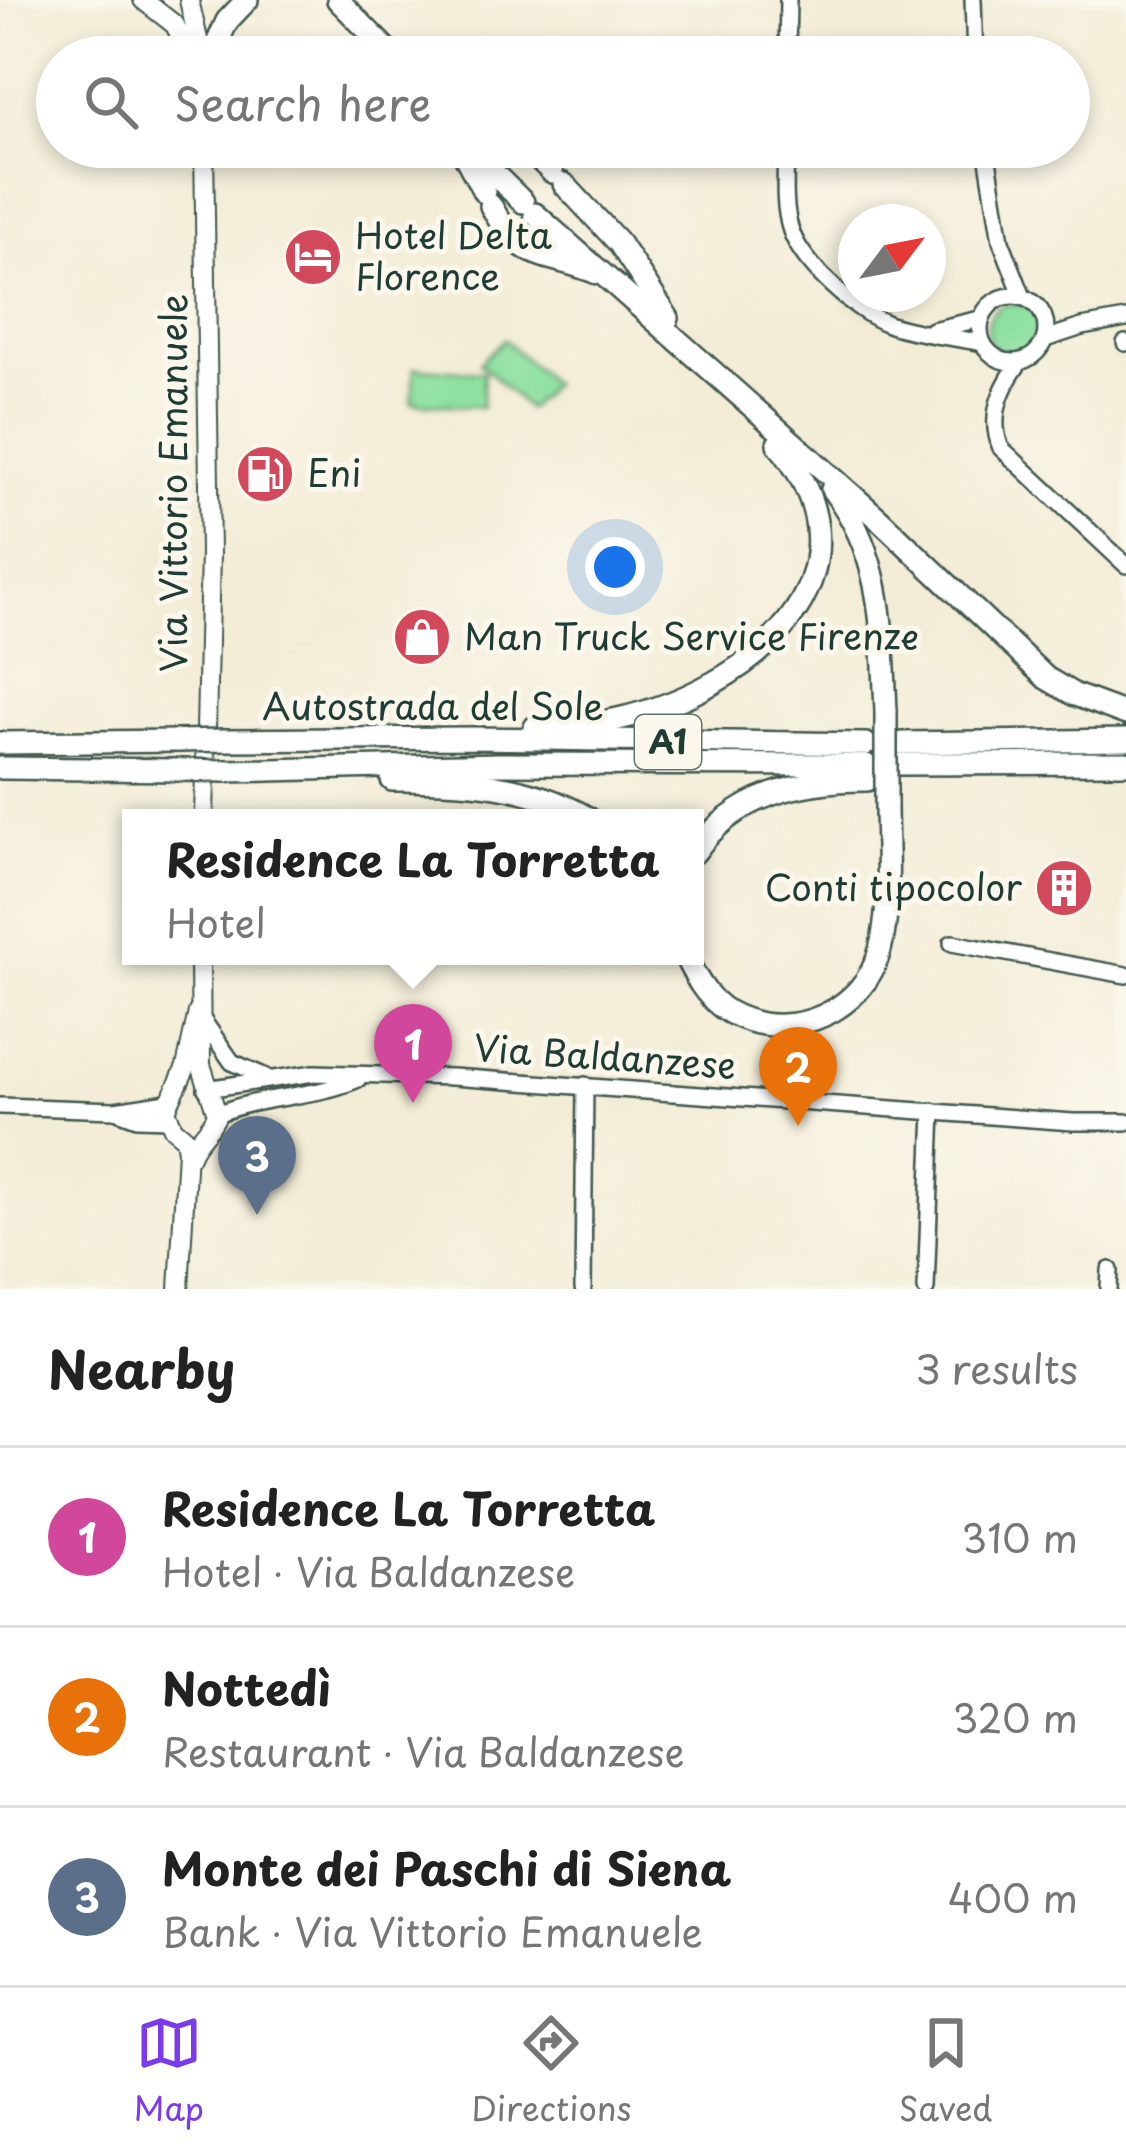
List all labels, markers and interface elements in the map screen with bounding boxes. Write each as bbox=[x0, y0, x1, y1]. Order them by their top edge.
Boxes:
search box bbox=[36, 36, 1090, 168]
text: Search here bbox=[174, 68, 431, 136]
icon: search bbox=[78, 69, 144, 135]
north arrow bbox=[838, 204, 946, 312]
place label: Hotel Delta Florence bbox=[355, 207, 552, 302]
hotel icon: Hotel Delta Florence bbox=[282, 226, 344, 288]
street label: Via Vittorio Emanuele bbox=[145, 294, 199, 672]
fuel station icon: Eni bbox=[234, 443, 296, 505]
place label: Eni bbox=[307, 445, 361, 499]
your location bbox=[585, 537, 645, 597]
shop icon: Man Truck Service Firenze bbox=[391, 606, 453, 668]
place label: Man Truck Service Firenze bbox=[464, 608, 919, 662]
street label: Autostrada del Sole bbox=[262, 678, 604, 732]
road number: A1 bbox=[635, 715, 701, 769]
popup bbox=[122, 809, 704, 965]
text: Residence La Torretta bbox=[166, 824, 660, 892]
building icon: Conti tipocolor bbox=[1033, 857, 1095, 919]
place label: Conti tipocolor bbox=[765, 859, 1022, 913]
text: Hotel bbox=[166, 892, 266, 951]
pin: 1 bbox=[374, 1004, 452, 1103]
street label: Via Baldanzese bbox=[472, 1019, 738, 1091]
pin: 2 bbox=[759, 1027, 837, 1126]
pin: 3 bbox=[218, 1116, 296, 1215]
text: Nearby bbox=[48, 1329, 235, 1406]
text: 3 results bbox=[915, 1338, 1078, 1397]
text: Residence La Torretta bbox=[162, 1473, 655, 1541]
text: 1 bbox=[78, 1507, 96, 1566]
text: 310 m bbox=[961, 1507, 1078, 1566]
text: Hotel · Via Baldanzese bbox=[162, 1541, 575, 1600]
text: Nottedì bbox=[162, 1653, 331, 1721]
text: 2 bbox=[73, 1687, 101, 1746]
text: 320 m bbox=[953, 1687, 1078, 1746]
text: Restaurant · Via Baldanzese bbox=[162, 1721, 685, 1780]
text: Monte dei Paschi di Siena bbox=[162, 1833, 731, 1901]
text: 3 bbox=[74, 1867, 100, 1926]
text: 400 m bbox=[948, 1867, 1078, 1926]
text: Bank · Via Vittorio Emanuele bbox=[162, 1901, 703, 1960]
tab: Map bbox=[134, 2010, 204, 2132]
tab: Directions bbox=[471, 2010, 632, 2132]
tab: Saved bbox=[899, 2010, 992, 2132]

